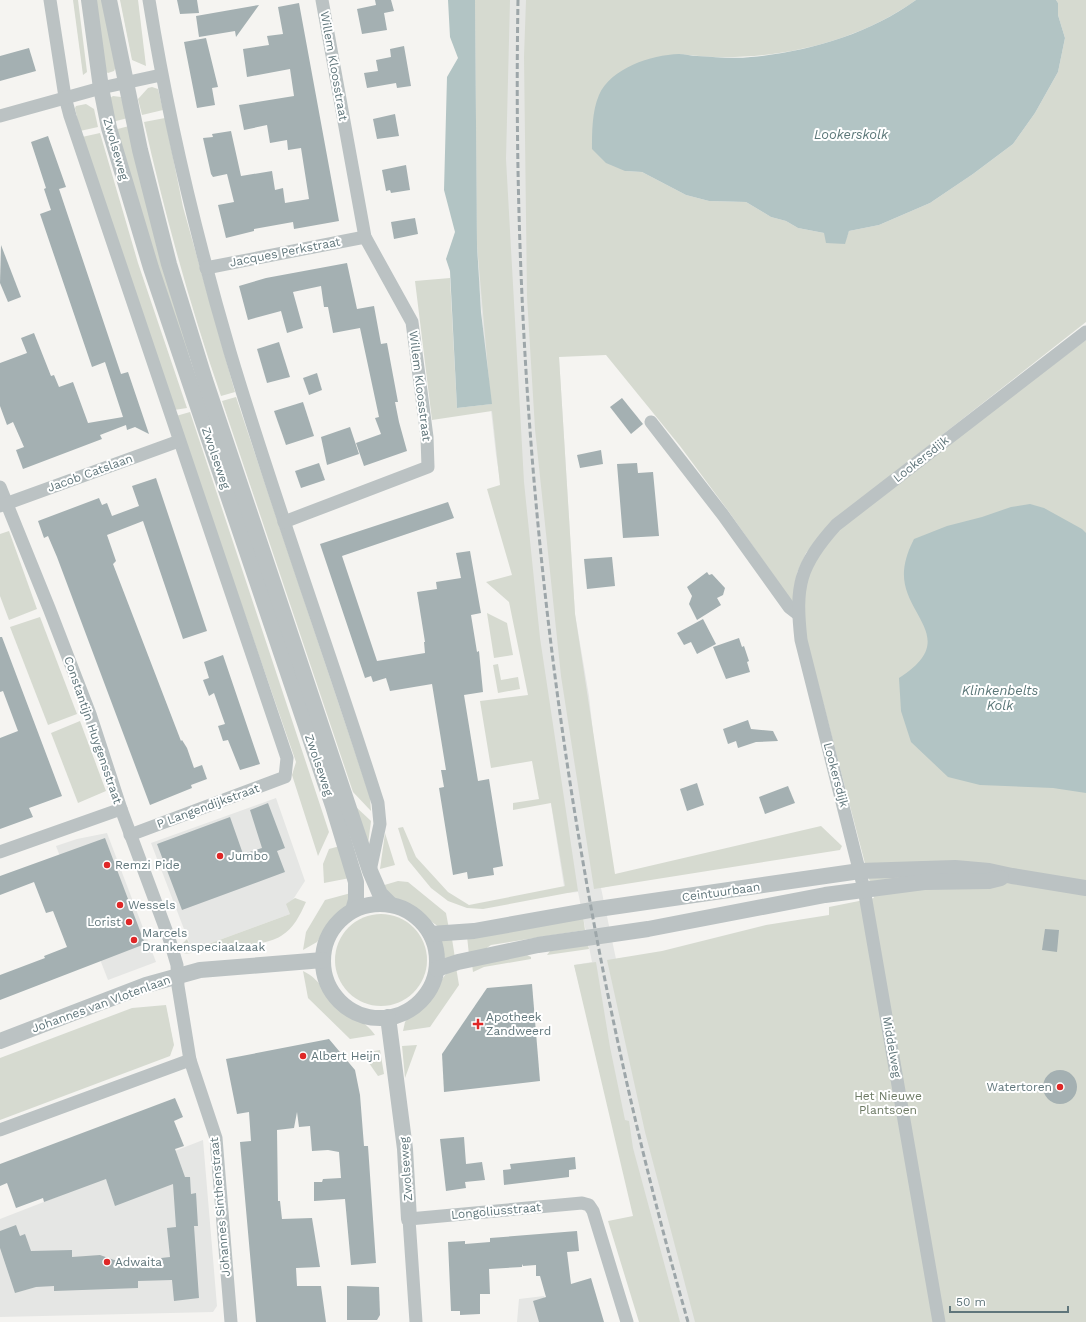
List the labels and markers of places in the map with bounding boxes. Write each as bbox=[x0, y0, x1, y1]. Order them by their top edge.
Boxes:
place label: Jumbo bbox=[228, 849, 268, 863]
marker: Jumbo bbox=[215, 851, 225, 861]
place label: Remzi Pide bbox=[115, 858, 180, 872]
marker: Remzi Pide bbox=[102, 860, 112, 870]
place label: Wessels bbox=[128, 898, 176, 912]
marker: Wessels bbox=[115, 900, 125, 910]
place label: Lorist bbox=[87, 915, 121, 929]
marker: Lorist bbox=[124, 917, 134, 927]
place label: Marcels Drankenspeciaalzaak bbox=[142, 926, 265, 954]
marker: Marcels Drankenspeciaalzaak bbox=[129, 935, 139, 945]
place label: Apotheek Zandweerd bbox=[486, 1010, 551, 1038]
marker: Apotheek Zandweerd bbox=[473, 1019, 483, 1029]
place label: Albert Heijn bbox=[311, 1049, 380, 1063]
marker: Albert Heijn bbox=[298, 1051, 308, 1061]
place label: Watertoren bbox=[987, 1080, 1052, 1094]
marker: Watertoren bbox=[1055, 1082, 1065, 1092]
place label: Adwaita bbox=[115, 1255, 162, 1269]
marker: Adwaita bbox=[102, 1257, 112, 1267]

